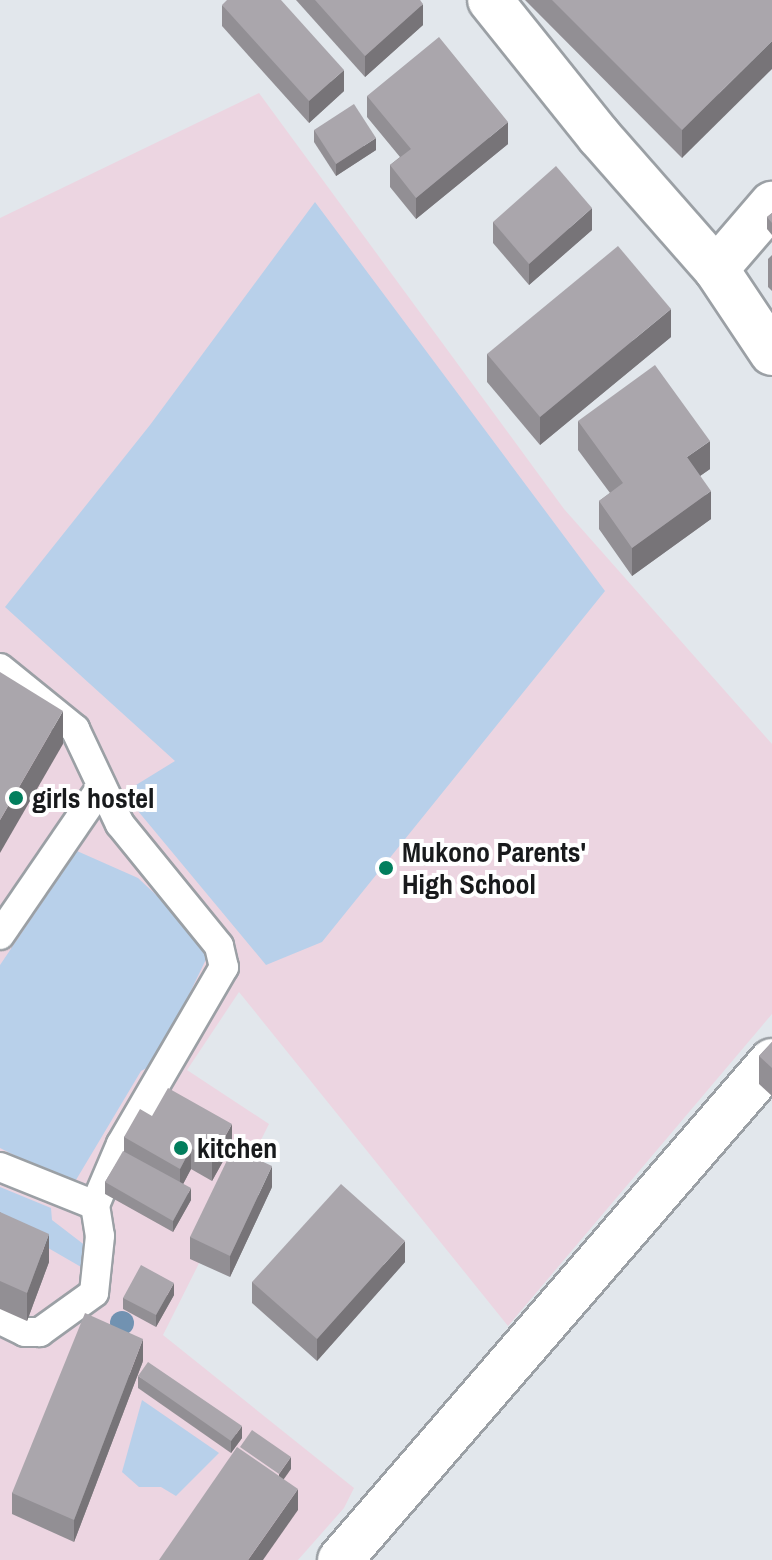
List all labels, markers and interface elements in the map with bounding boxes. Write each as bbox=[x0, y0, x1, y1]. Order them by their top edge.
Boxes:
place label: girls hostel bbox=[32, 781, 154, 815]
marker: girls hostel bbox=[7, 789, 25, 807]
place label: Mukono Parents' High School bbox=[402, 835, 586, 901]
marker: Mukono Parents' High School bbox=[377, 859, 395, 877]
place label: kitchen bbox=[197, 1131, 277, 1165]
marker: kitchen bbox=[172, 1139, 190, 1157]

